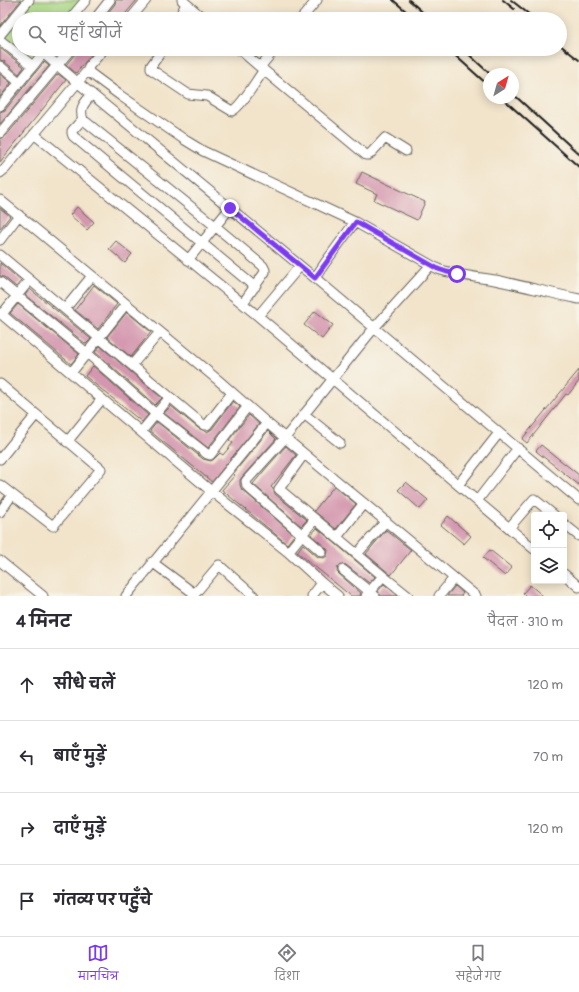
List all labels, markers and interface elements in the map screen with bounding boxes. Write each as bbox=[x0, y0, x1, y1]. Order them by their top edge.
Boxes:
search box bbox=[12, 12, 567, 56]
icon: search bbox=[26, 23, 48, 45]
text: यहाँ खोजें bbox=[58, 24, 122, 43]
north arrow bbox=[483, 68, 519, 104]
route end bbox=[221, 199, 239, 217]
route start bbox=[448, 265, 466, 283]
map controls bbox=[531, 512, 567, 584]
button: locate bbox=[531, 512, 567, 548]
button: layers bbox=[531, 548, 567, 584]
text: 4 मिनट bbox=[16, 611, 71, 632]
text: पैदल · 310 m bbox=[488, 614, 563, 630]
icon: ahead bbox=[16, 674, 38, 696]
text: सीधे चलें bbox=[54, 675, 115, 694]
text: 120 m bbox=[527, 677, 563, 693]
icon: left bbox=[16, 746, 38, 768]
text: बाएँ मुड़ें bbox=[54, 747, 106, 766]
text: 70 m bbox=[533, 749, 563, 765]
icon: right bbox=[16, 818, 38, 840]
text: दाएँ मुड़ें bbox=[54, 819, 106, 838]
text: 120 m bbox=[527, 821, 563, 837]
icon: arrive bbox=[16, 890, 38, 912]
text: गंतव्य पर पहुँचे bbox=[54, 891, 152, 910]
tab: मानचित्र bbox=[78, 942, 118, 988]
tab: दिशा bbox=[275, 942, 300, 988]
tab: सहेजे गए bbox=[456, 942, 501, 988]

